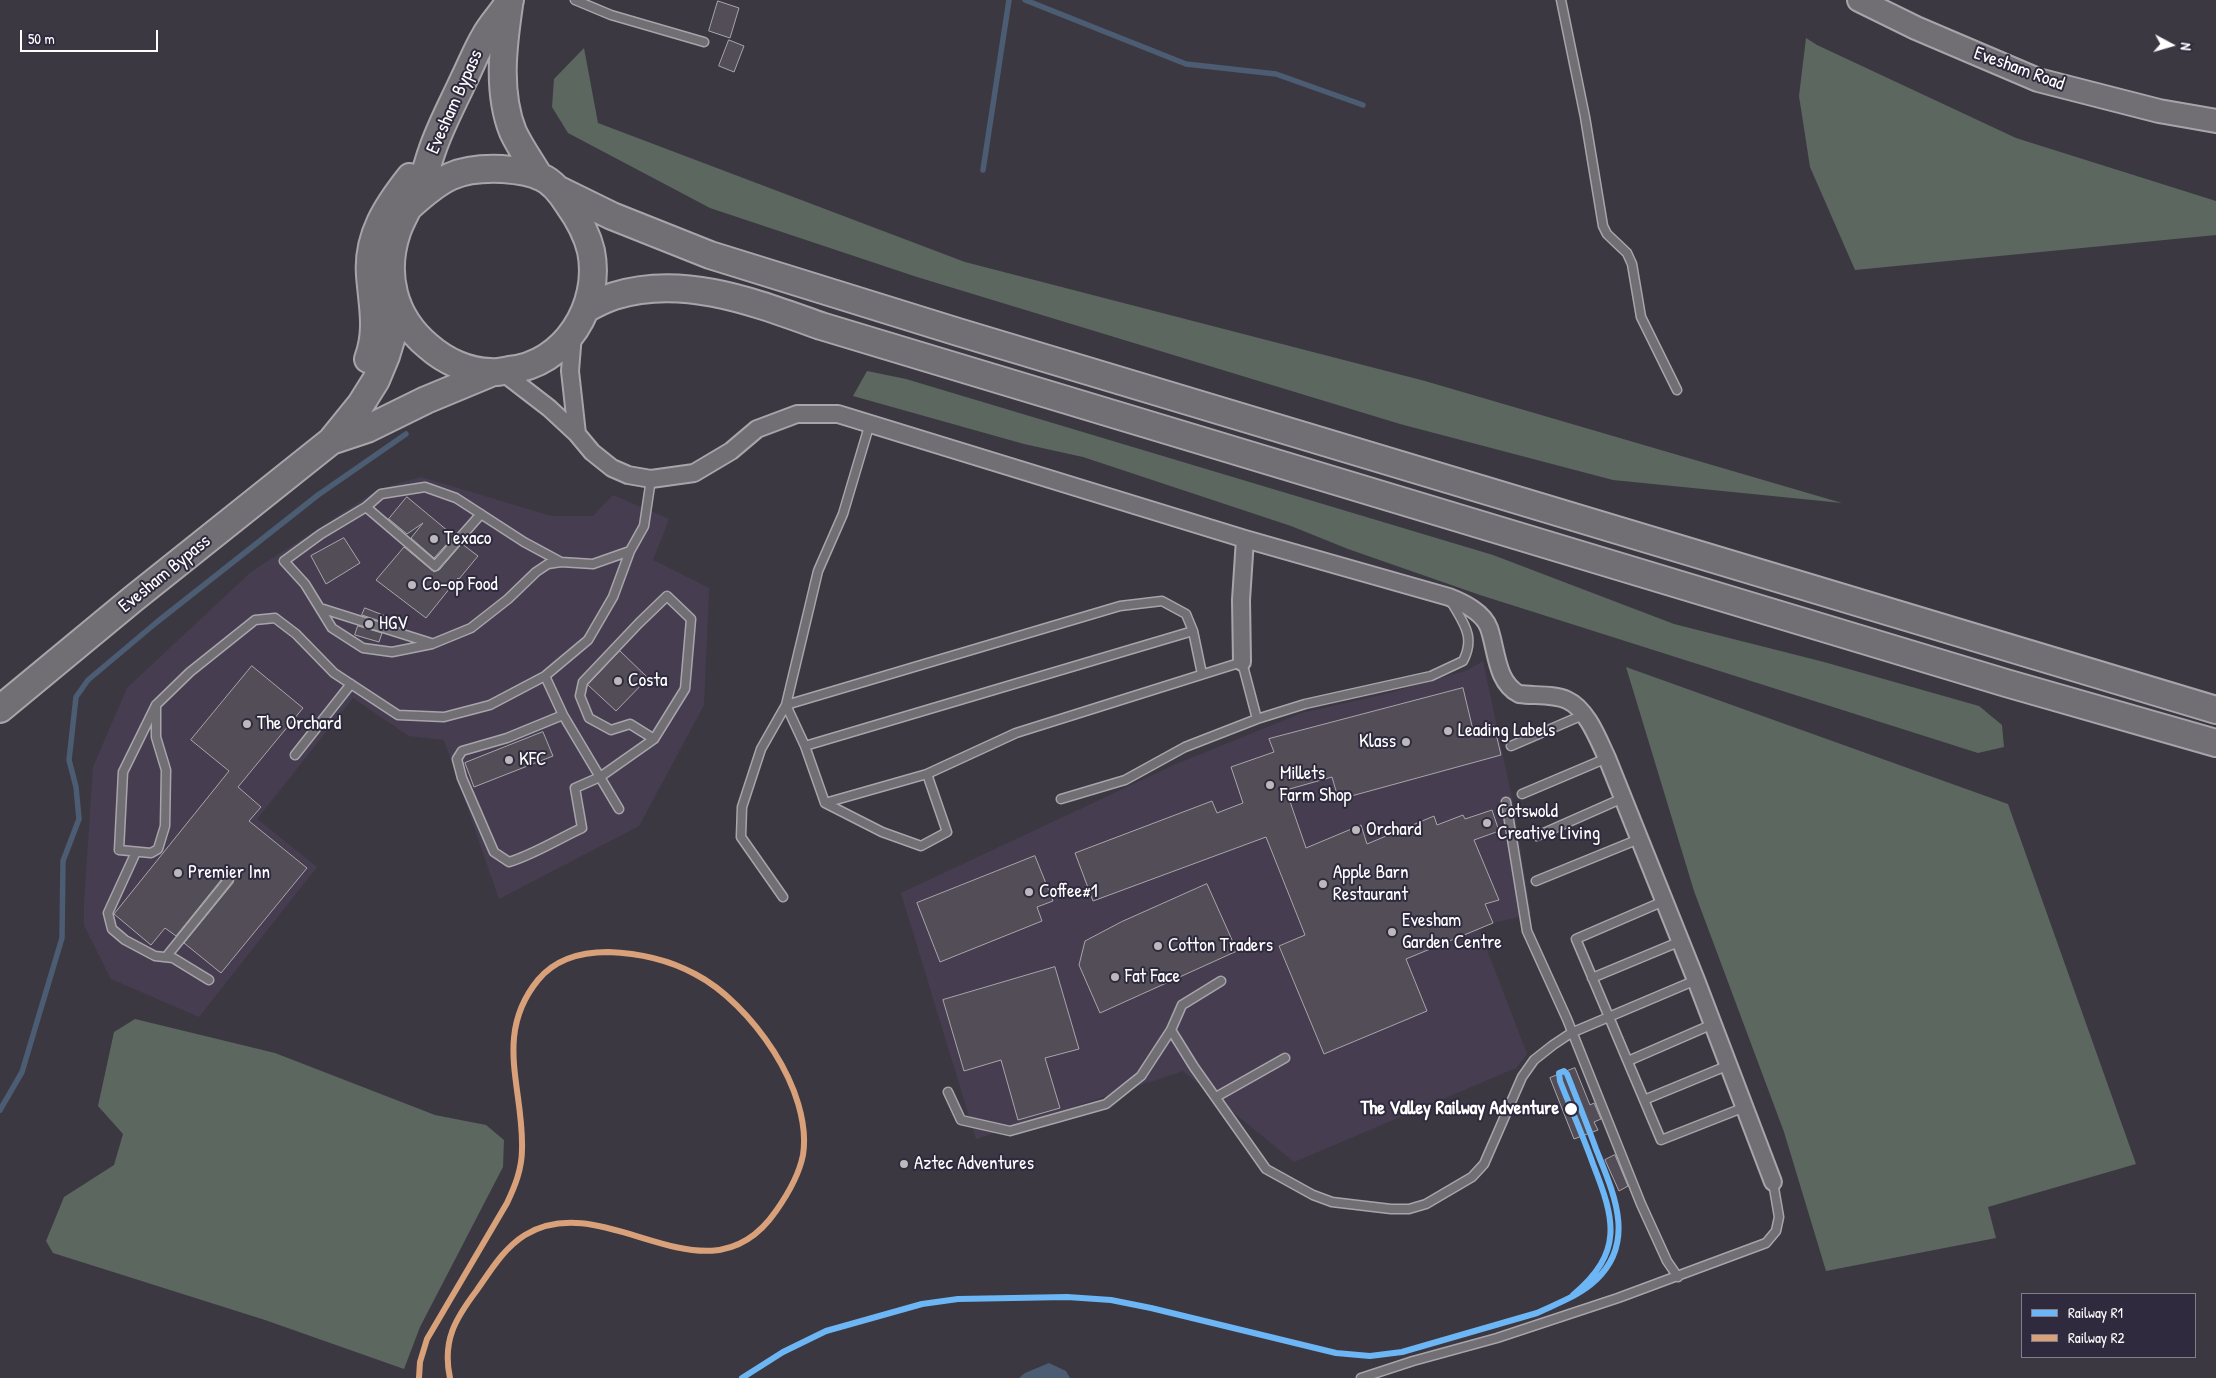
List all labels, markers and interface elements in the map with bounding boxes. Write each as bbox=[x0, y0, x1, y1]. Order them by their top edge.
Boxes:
scale bar bbox=[22, 20, 160, 52]
north arrow bbox=[2146, 20, 2196, 70]
text: 50 m bbox=[28, 28, 55, 49]
street label: Evesham Road bbox=[1971, 42, 2067, 96]
text: N bbox=[2177, 42, 2196, 51]
street label: Evesham Bypass bbox=[422, 46, 488, 158]
place label: Texaco bbox=[444, 528, 491, 550]
street label: Evesham Bypass bbox=[115, 530, 215, 618]
marker: Texaco bbox=[428, 533, 440, 545]
place label: Co-op Food bbox=[422, 574, 498, 596]
marker: Co-op Food bbox=[406, 579, 418, 591]
place label: HGV bbox=[379, 613, 408, 635]
marker: HGV bbox=[363, 618, 375, 630]
place label: Costa bbox=[628, 670, 667, 692]
marker: Costa bbox=[612, 675, 624, 687]
place label: The Orchard bbox=[257, 713, 341, 735]
marker: The Orchard bbox=[241, 718, 253, 730]
place label: Leading Labels bbox=[1458, 720, 1555, 742]
marker: Leading Labels bbox=[1442, 725, 1454, 737]
place label: Klass bbox=[1359, 731, 1396, 753]
marker: Klass bbox=[1400, 736, 1412, 748]
place label: KFC bbox=[519, 749, 546, 771]
marker: KFC bbox=[503, 754, 515, 766]
place label: Millets Farm Shop bbox=[1280, 763, 1352, 807]
marker: Millets Farm Shop bbox=[1264, 779, 1276, 791]
place label: Cotswold Creative Living bbox=[1497, 801, 1600, 845]
marker: Cotswold Creative Living bbox=[1481, 817, 1493, 829]
place label: Orchard bbox=[1366, 819, 1421, 841]
marker: Orchard bbox=[1350, 824, 1362, 836]
place label: Premier Inn bbox=[188, 862, 270, 884]
place label: Apple Barn Restaurant bbox=[1333, 862, 1409, 906]
marker: Premier Inn bbox=[172, 867, 184, 879]
marker: Apple Barn Restaurant bbox=[1317, 878, 1329, 890]
place label: Coffee#1 bbox=[1039, 881, 1098, 903]
marker: Coffee#1 bbox=[1023, 886, 1035, 898]
place label: Evesham Garden Centre bbox=[1402, 910, 1502, 954]
marker: Evesham Garden Centre bbox=[1386, 926, 1398, 938]
place label: Cotton Traders bbox=[1168, 935, 1273, 957]
marker: Cotton Traders bbox=[1152, 940, 1164, 952]
place label: Fat Face bbox=[1125, 966, 1180, 988]
marker: Fat Face bbox=[1109, 971, 1121, 983]
place label: The Valley Railway Adventure bbox=[1360, 1098, 1559, 1120]
marker: The Valley Railway Adventure bbox=[1563, 1101, 1579, 1117]
place label: Aztec Adventures bbox=[914, 1153, 1034, 1175]
marker: Aztec Adventures bbox=[898, 1158, 910, 1170]
legend bbox=[2021, 1293, 2196, 1358]
text: Railway R1 bbox=[2068, 1302, 2123, 1323]
text: Railway R2 bbox=[2068, 1327, 2125, 1348]

